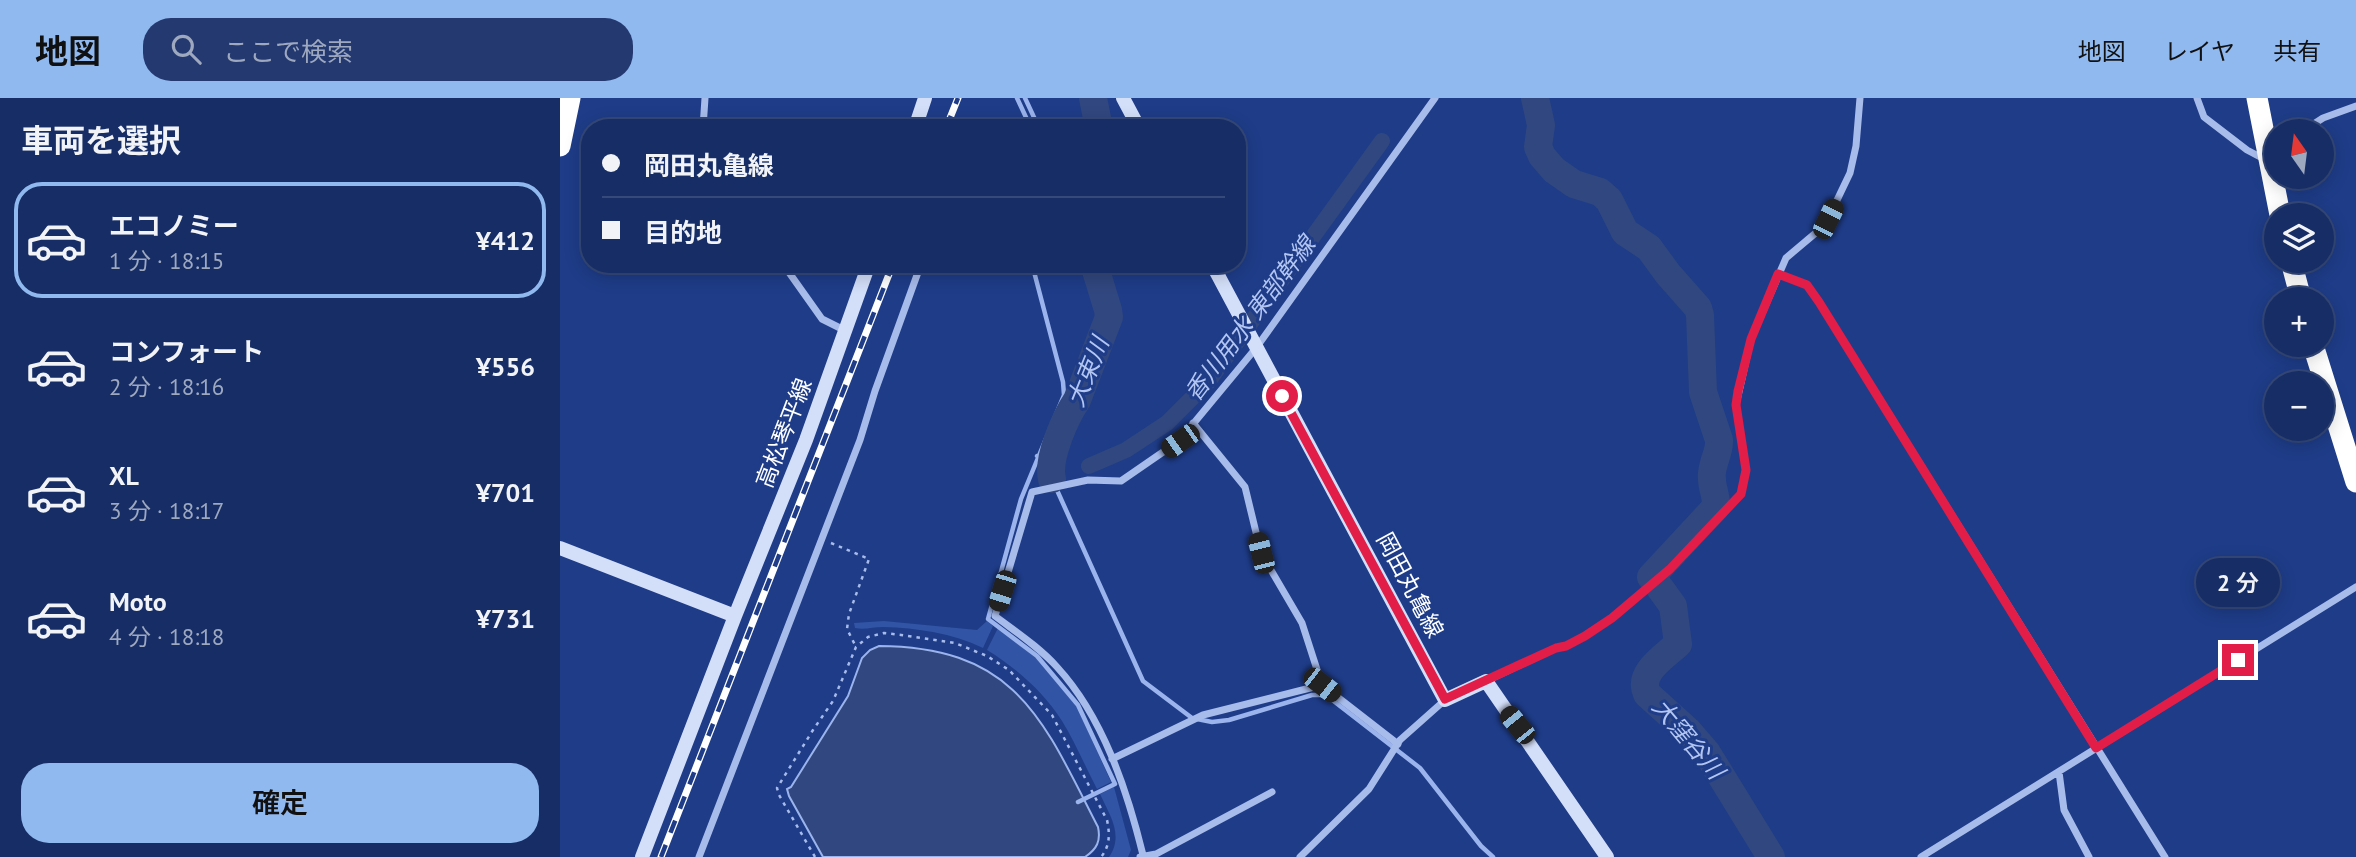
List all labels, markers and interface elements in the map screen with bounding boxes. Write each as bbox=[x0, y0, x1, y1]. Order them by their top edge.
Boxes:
search box bbox=[143, 18, 633, 81]
text: 地図 bbox=[35, 29, 101, 72]
icon: search bbox=[167, 30, 205, 68]
text: ここで検索 bbox=[223, 35, 353, 68]
text: 地図 bbox=[2078, 36, 2126, 67]
text: レイヤ bbox=[2164, 36, 2235, 67]
text: 共有 bbox=[2273, 36, 2321, 67]
text: 車両を選択 bbox=[21, 119, 181, 161]
north arrow bbox=[2264, 119, 2334, 189]
map controls bbox=[2264, 119, 2334, 441]
text: 岡田丸亀線 bbox=[644, 149, 774, 182]
car bbox=[1810, 196, 1847, 242]
button: layers bbox=[2264, 203, 2334, 273]
icon: car bbox=[25, 209, 88, 272]
text: エコノミー bbox=[109, 209, 239, 242]
text: 目的地 bbox=[644, 216, 722, 249]
text: ¥412 bbox=[476, 224, 535, 257]
water label: 香川用水 東部幹線 bbox=[1178, 228, 1323, 407]
text: 1 分 · 18:15 bbox=[109, 246, 224, 275]
button: + bbox=[2264, 287, 2334, 357]
water label: 大束川 bbox=[1060, 330, 1117, 411]
icon: car bbox=[25, 335, 88, 398]
text: コンフォート bbox=[109, 335, 264, 368]
text: ¥556 bbox=[476, 350, 535, 383]
button: − bbox=[2264, 371, 2334, 441]
text: 2 分 · 18:16 bbox=[109, 372, 224, 401]
street label: 高松琴平線 bbox=[749, 374, 818, 492]
route start bbox=[1266, 380, 1298, 412]
car bbox=[1157, 420, 1204, 462]
text: XL bbox=[109, 459, 139, 492]
icon: car bbox=[25, 461, 88, 524]
text: ¥701 bbox=[476, 476, 535, 509]
text: 3 分 · 18:17 bbox=[109, 496, 224, 525]
street label: 岡田丸亀線 bbox=[1371, 527, 1450, 642]
car bbox=[1246, 530, 1277, 576]
callout: 2 分 bbox=[2196, 559, 2280, 608]
car bbox=[986, 568, 1019, 614]
text: 2 分 bbox=[2217, 568, 2259, 597]
text: Moto bbox=[109, 585, 167, 618]
icon: car bbox=[25, 587, 88, 650]
text: ¥731 bbox=[476, 602, 535, 635]
text: 4 分 · 18:18 bbox=[109, 622, 224, 651]
route end bbox=[2222, 644, 2254, 676]
car bbox=[1299, 664, 1346, 706]
water label: 大窪谷川 bbox=[1646, 692, 1733, 788]
car bbox=[1496, 702, 1539, 748]
button: 確定 bbox=[21, 763, 539, 843]

